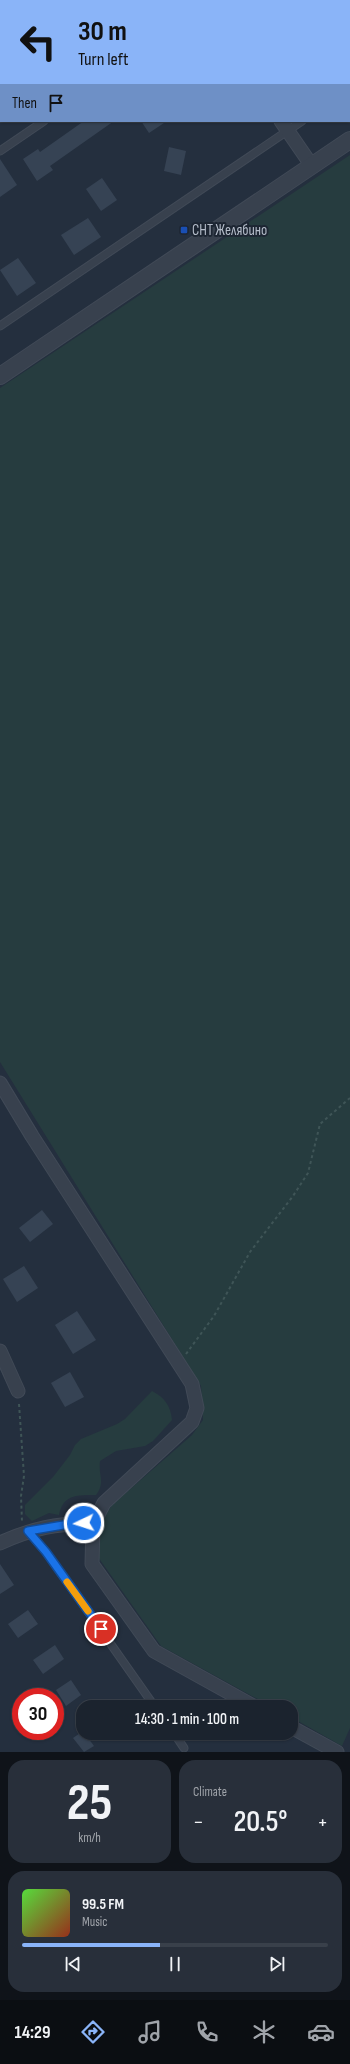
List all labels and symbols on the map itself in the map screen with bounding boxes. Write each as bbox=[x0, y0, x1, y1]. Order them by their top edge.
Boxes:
place label: СНТ Желябино bbox=[192, 221, 267, 240]
marker: СНТ Желябино bbox=[179, 225, 189, 235]
position arrow bbox=[63, 1502, 105, 1544]
pin bbox=[84, 1612, 118, 1646]
speed limit sign: 30 bbox=[12, 1688, 64, 1740]

